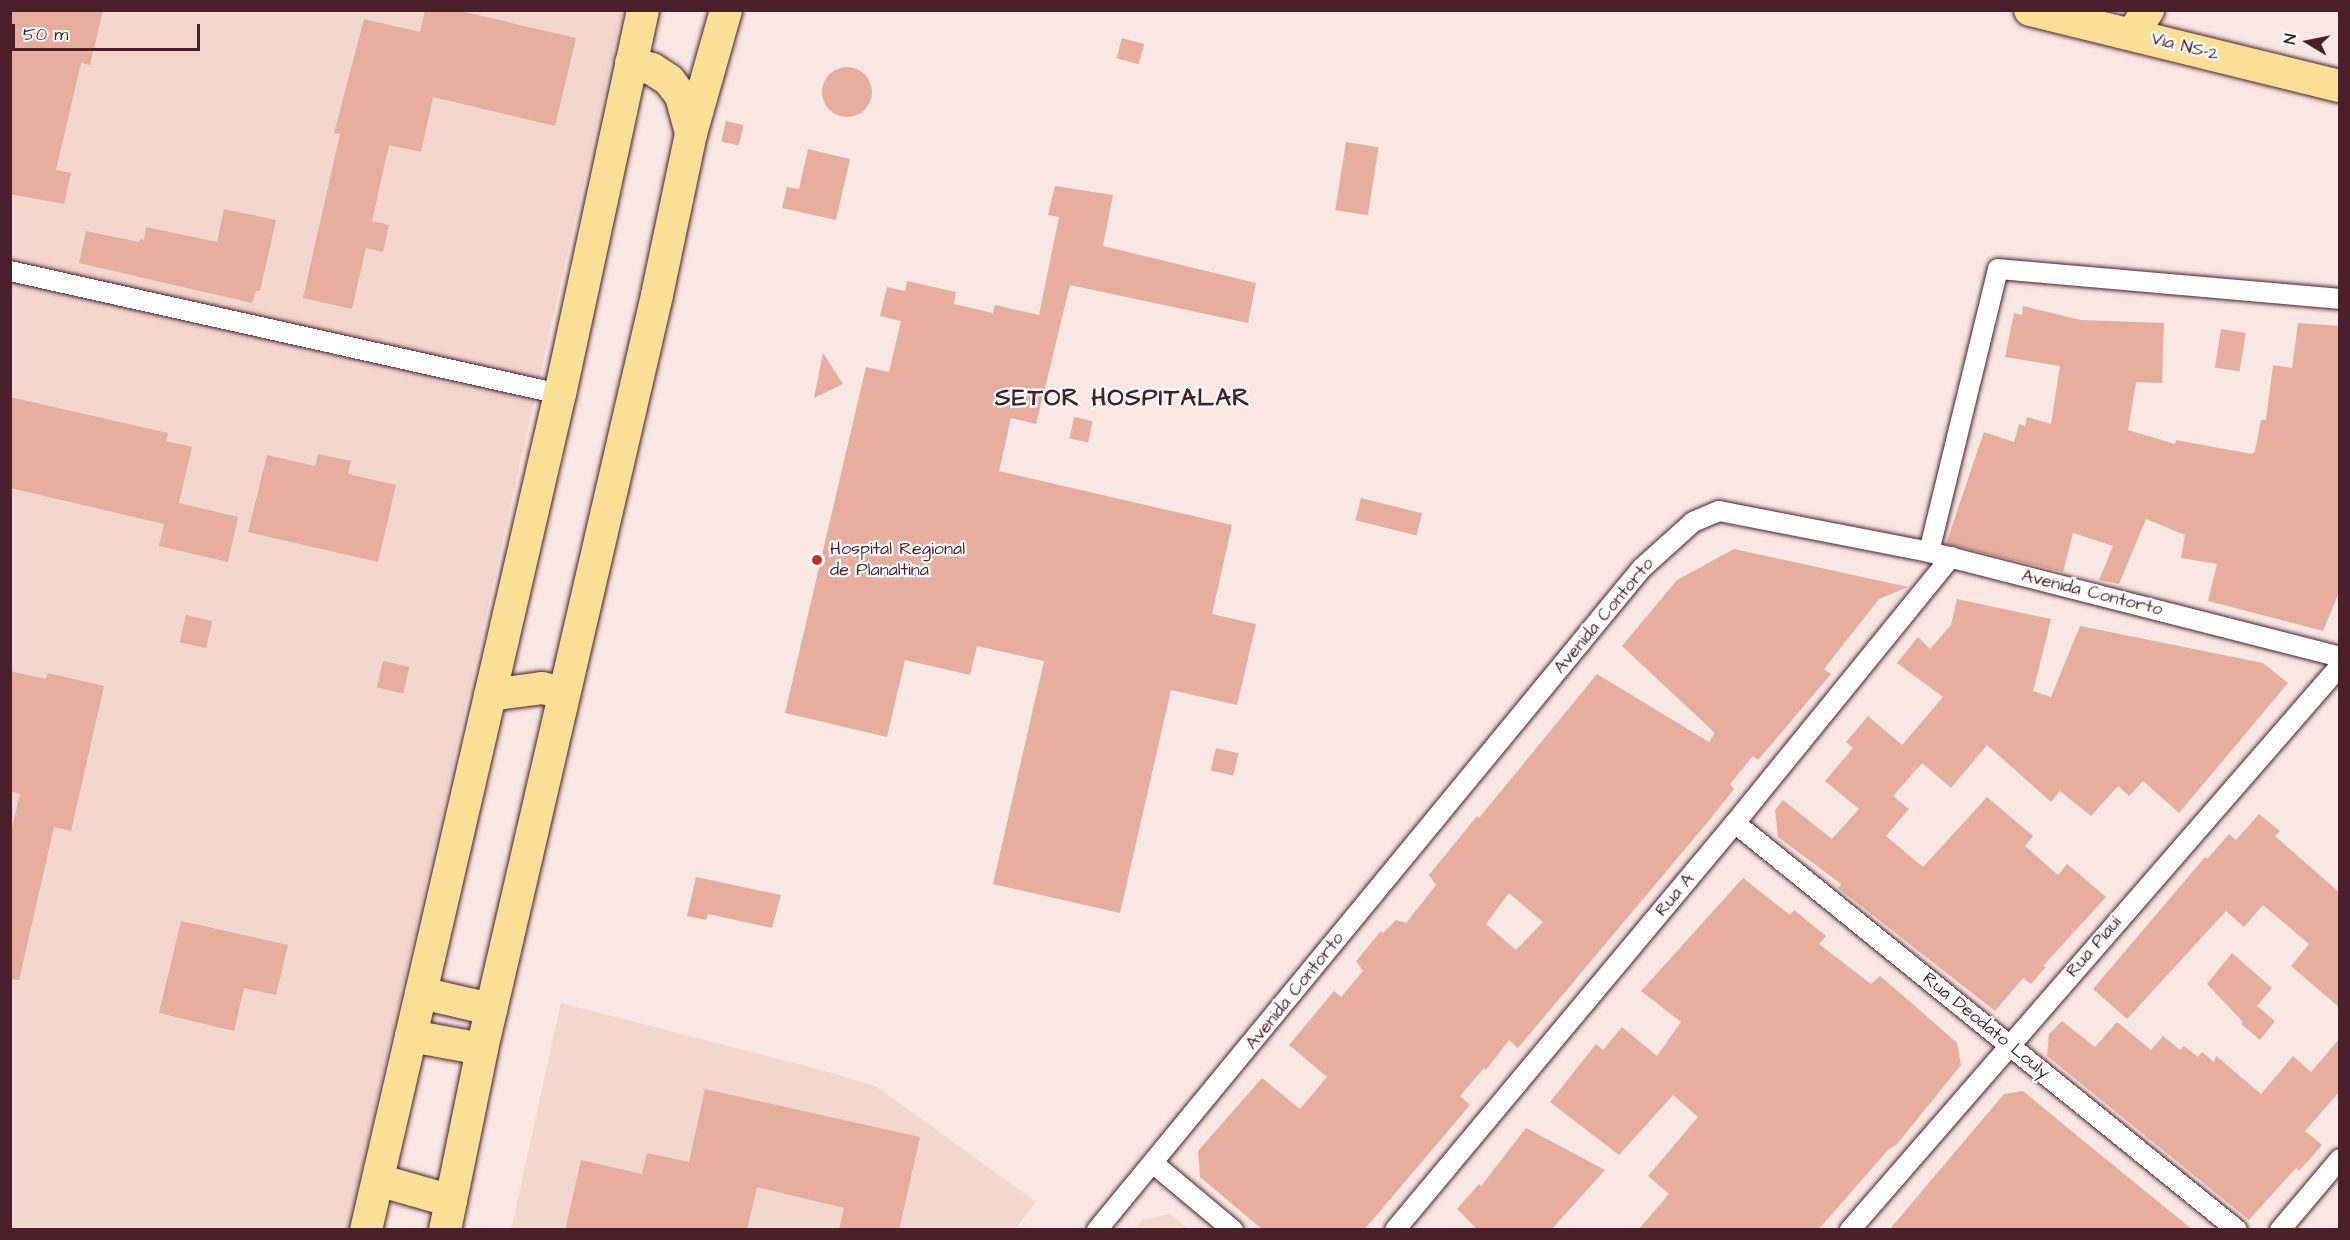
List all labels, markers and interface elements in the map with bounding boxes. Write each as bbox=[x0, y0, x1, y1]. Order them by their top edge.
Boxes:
scale bar bbox=[15, 12, 202, 50]
north arrow bbox=[2278, 12, 2338, 72]
text: 50 m bbox=[23, 22, 68, 47]
street label: Via NS-2 bbox=[2149, 28, 2221, 66]
text: N bbox=[2279, 32, 2302, 46]
district label: SETOR HOSPITALAR bbox=[995, 385, 1251, 413]
place label: Hospital Regional de Planaltina bbox=[830, 539, 965, 582]
marker: Hospital Regional de Planaltina bbox=[808, 551, 826, 569]
street label: Avenida Contorto bbox=[1549, 554, 1659, 678]
street label: Avenida Contorto bbox=[2019, 565, 2165, 621]
street label: Rua A bbox=[1651, 869, 1699, 921]
street label: Rua Piauí bbox=[2062, 912, 2126, 982]
street label: Avenida Contorto bbox=[1241, 928, 1349, 1054]
street label: Rua Deodato Louly bbox=[1918, 968, 2054, 1084]

